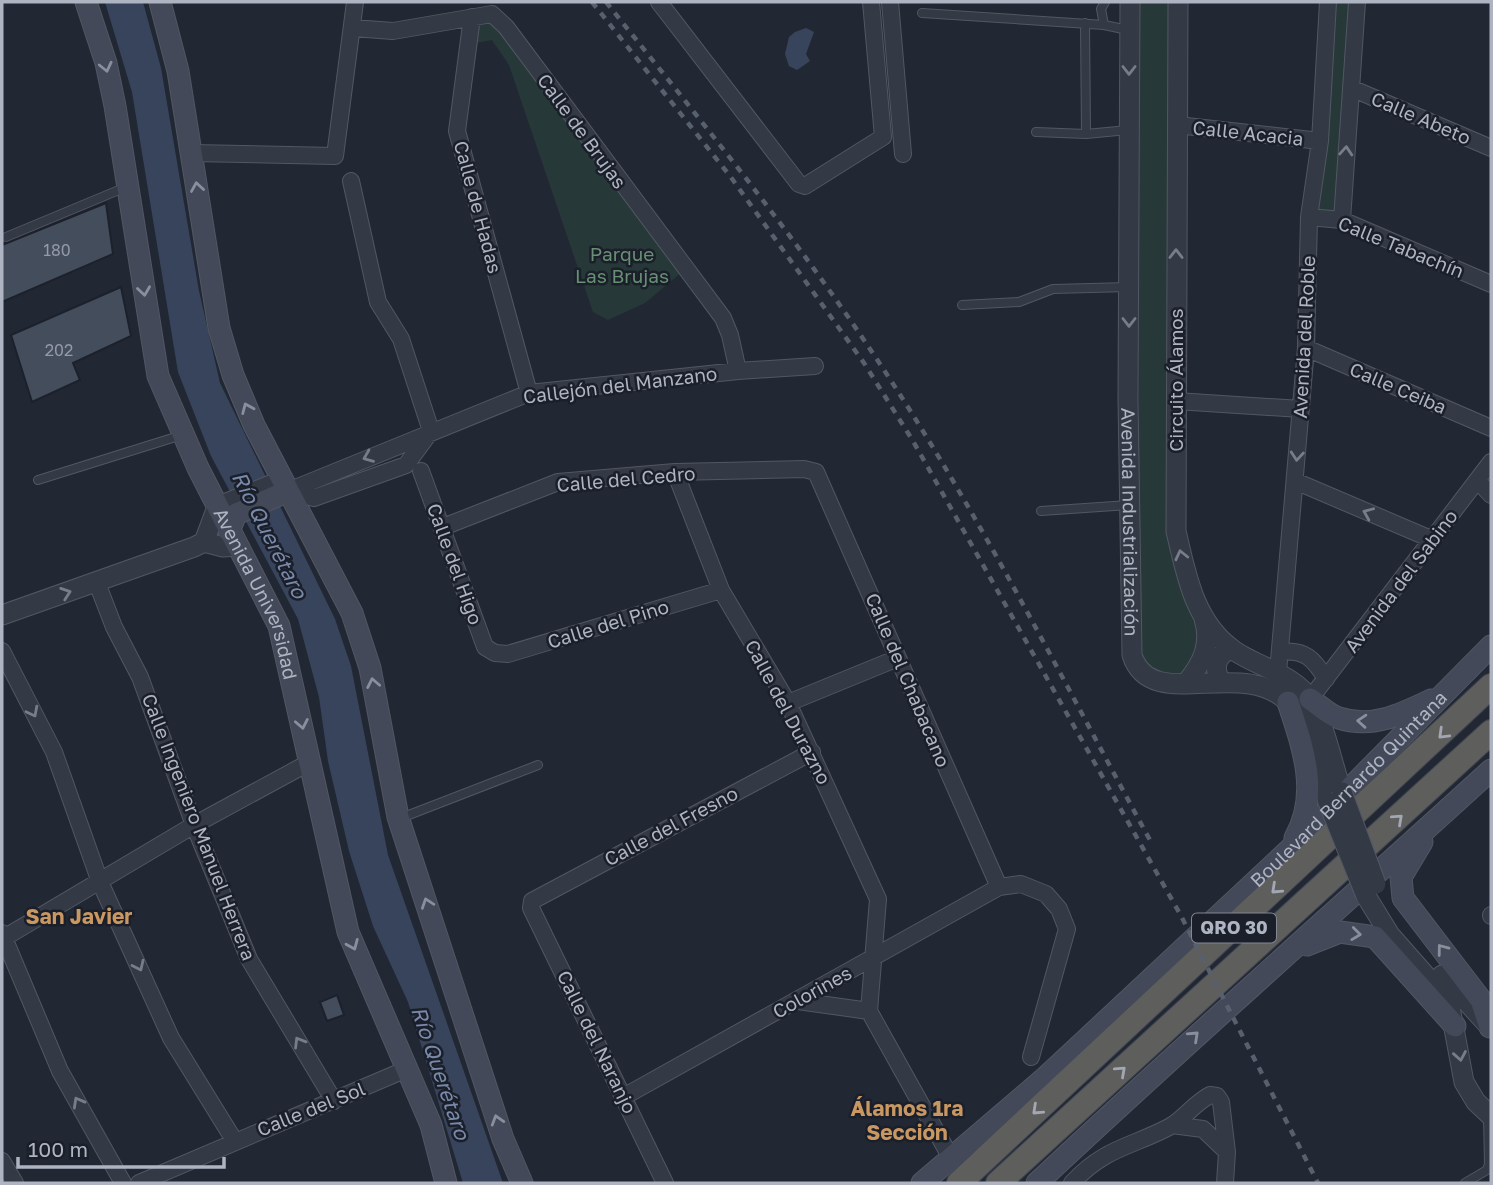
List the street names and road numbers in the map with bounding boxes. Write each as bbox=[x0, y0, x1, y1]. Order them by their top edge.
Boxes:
street label: Calle de Brujas bbox=[533, 69, 632, 193]
street label: Calle Abeto bbox=[1368, 86, 1474, 149]
street label: Calle Acacia bbox=[1192, 115, 1305, 150]
street label: Calle de Hadas bbox=[450, 138, 507, 276]
street label: Calle Tabachín bbox=[1335, 211, 1467, 282]
street label: Avenida del Roble bbox=[1288, 255, 1319, 419]
street label: Circuito Álamos bbox=[1164, 308, 1187, 452]
street label: Calle Ceiba bbox=[1346, 357, 1450, 418]
street label: Callejón del Manzano bbox=[522, 361, 718, 408]
street label: Avenida Industrialización bbox=[1117, 407, 1144, 637]
street label: Calle del Cedro bbox=[556, 461, 696, 496]
street label: Calle del Higo bbox=[423, 500, 488, 628]
street label: Avenida Universidad bbox=[209, 504, 303, 681]
street label: Avenida del Sabino bbox=[1339, 505, 1462, 657]
street label: Calle del Chabacano bbox=[861, 589, 956, 770]
street label: Calle del Pino bbox=[544, 594, 671, 653]
street label: Calle del Durazno bbox=[741, 636, 836, 788]
street label: Boulevard Bernardo Quintana bbox=[1245, 686, 1451, 891]
street label: Calle Ingeniero Manuel Herrera bbox=[138, 690, 261, 964]
street label: Calle del Fresno bbox=[600, 781, 741, 870]
road number: QRO 30 bbox=[1192, 914, 1276, 943]
street label: Colorines bbox=[768, 960, 855, 1023]
street label: Calle del Naranjo bbox=[553, 967, 642, 1117]
street label: Calle del Sol bbox=[253, 1076, 368, 1141]

